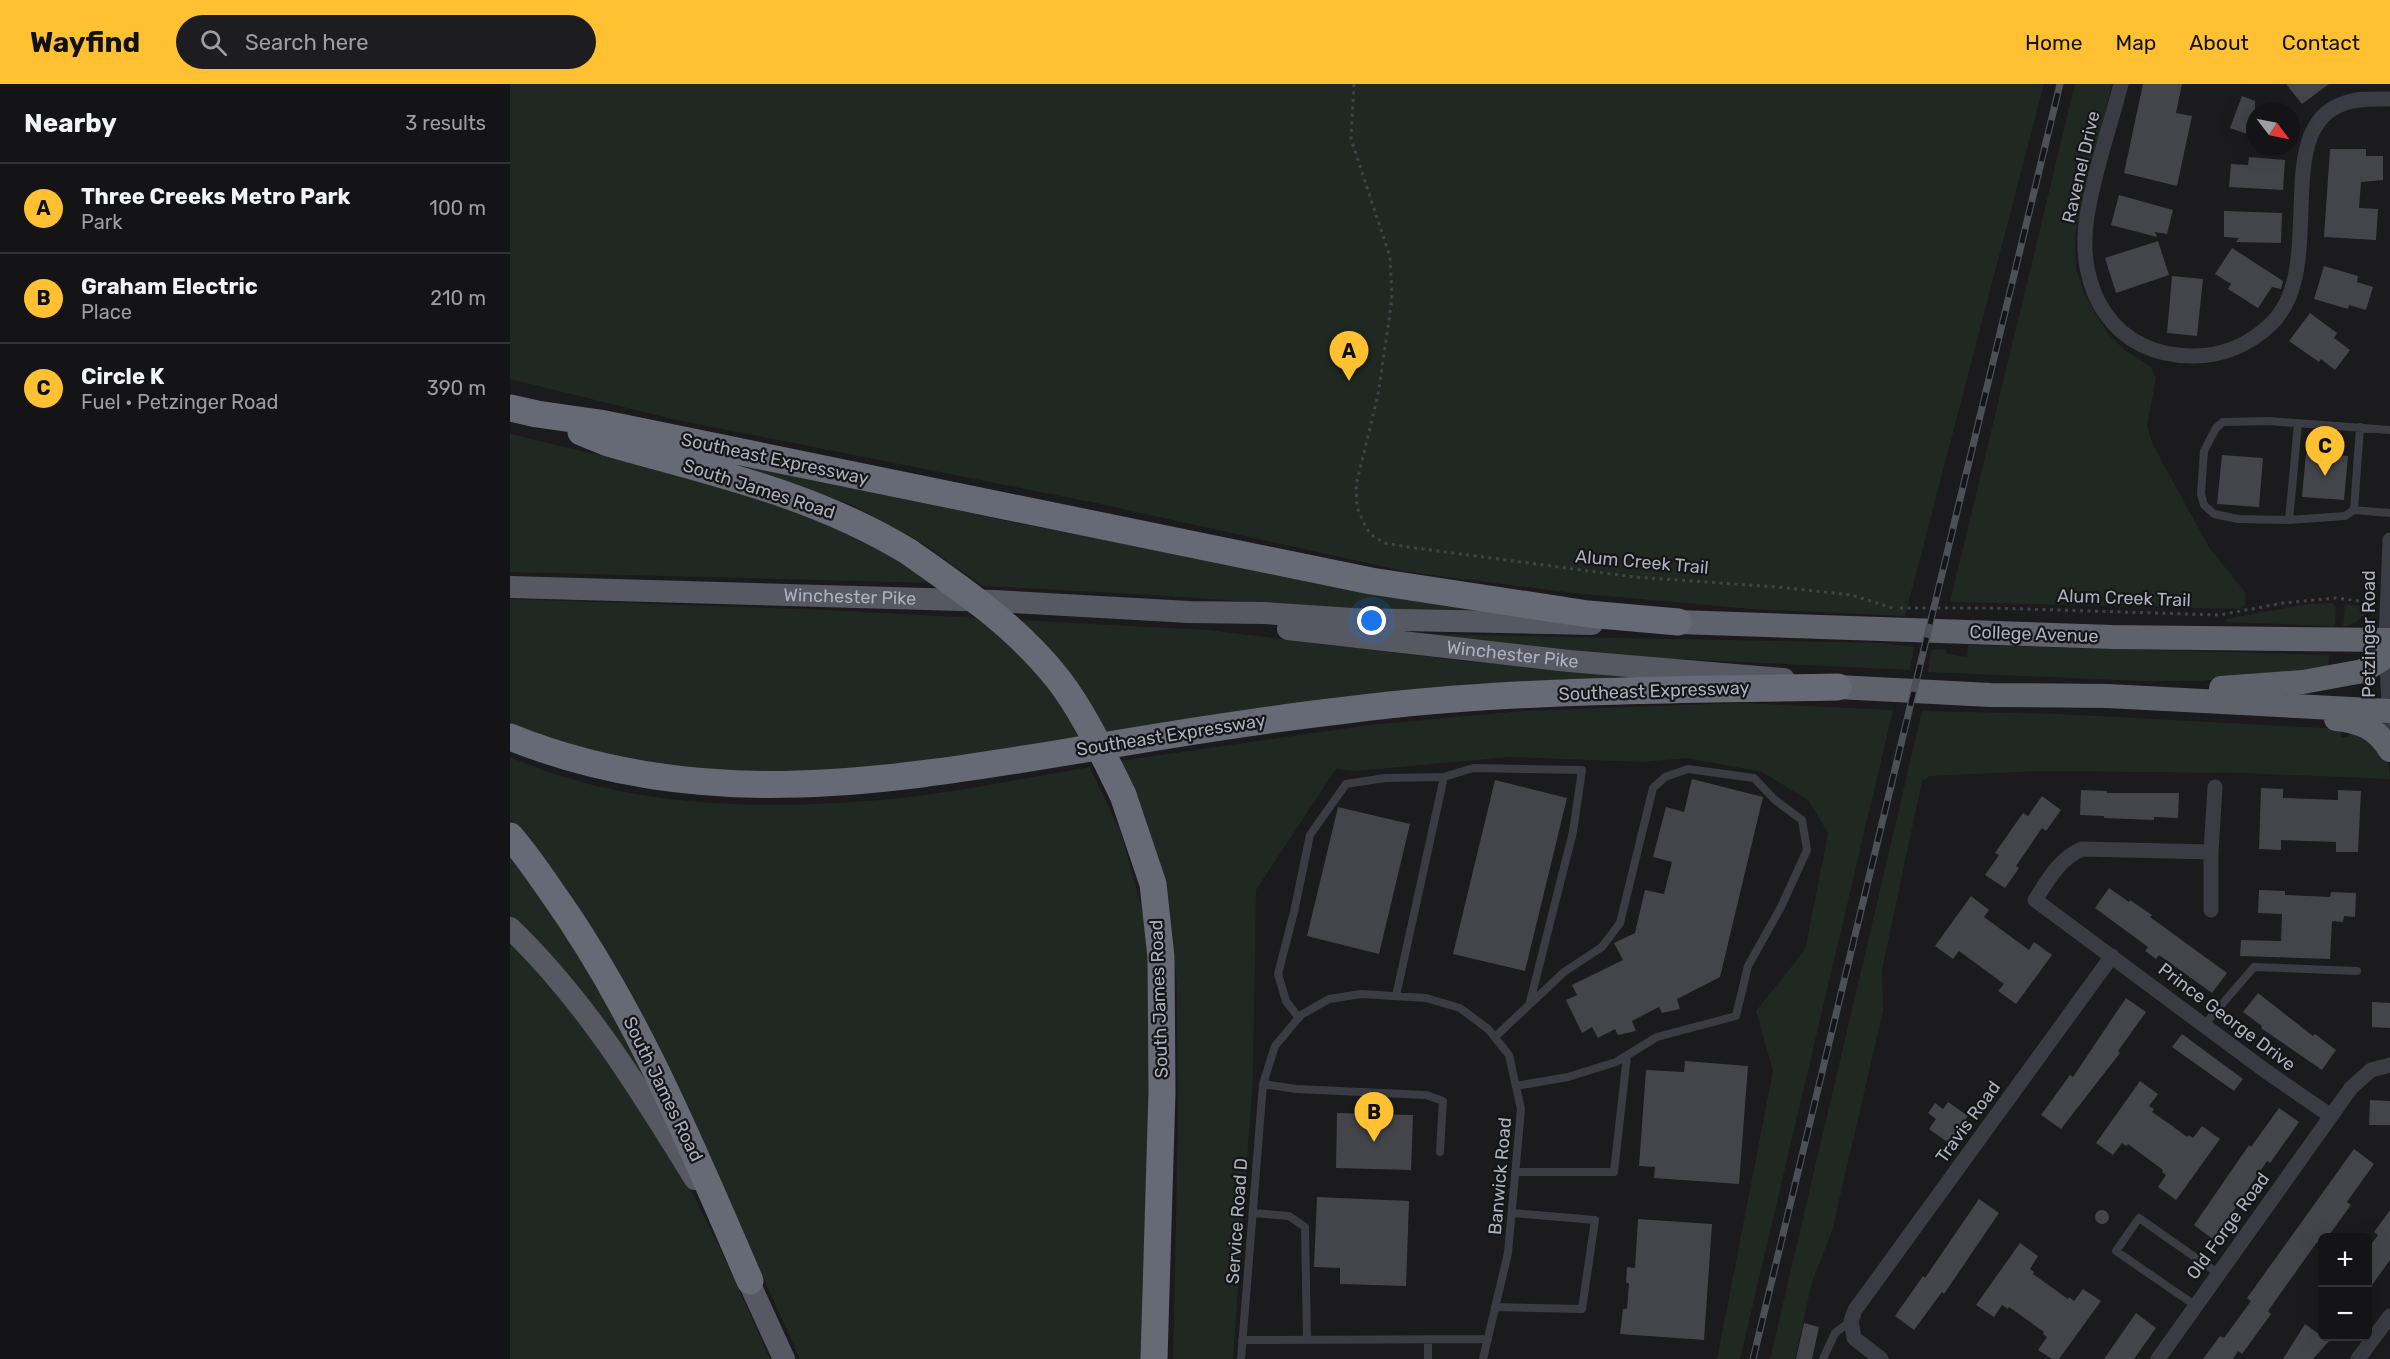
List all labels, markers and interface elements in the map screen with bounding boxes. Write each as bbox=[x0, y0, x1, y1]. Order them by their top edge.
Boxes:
search box bbox=[176, 15, 596, 69]
text: Wayfind bbox=[30, 26, 140, 59]
icon: search bbox=[197, 26, 230, 59]
text: Search here bbox=[245, 29, 369, 56]
text: Home bbox=[2025, 30, 2082, 55]
text: Map bbox=[2115, 30, 2156, 55]
text: About bbox=[2189, 30, 2249, 55]
text: Contact bbox=[2282, 30, 2360, 55]
north arrow bbox=[2246, 102, 2300, 156]
text: Nearby bbox=[24, 108, 117, 139]
street label: Ravenel Drive bbox=[2057, 109, 2105, 225]
text: 3 results bbox=[405, 111, 486, 135]
text: Three Creeks Metro Park bbox=[81, 183, 350, 210]
text: A bbox=[36, 196, 51, 220]
text: 100 m bbox=[429, 196, 486, 220]
text: Park bbox=[81, 210, 123, 234]
text: Graham Electric bbox=[81, 273, 258, 300]
text: B bbox=[36, 286, 51, 310]
text: 210 m bbox=[430, 286, 486, 310]
text: Place bbox=[81, 300, 132, 324]
pin: A bbox=[1330, 332, 1368, 381]
text: Circle K bbox=[81, 363, 164, 390]
text: C bbox=[36, 376, 51, 400]
text: 390 m bbox=[427, 376, 486, 400]
text: Fuel · Petzinger Road bbox=[81, 390, 278, 414]
pin: C bbox=[2306, 426, 2344, 476]
street label: Southeast Expressway bbox=[679, 428, 871, 490]
street label: South James Road bbox=[680, 454, 838, 524]
street label: Alum Creek Trail bbox=[1574, 545, 1710, 579]
street label: Petzinger Road bbox=[2358, 570, 2380, 698]
street label: Winchester Pike bbox=[783, 584, 917, 610]
street label: Alum Creek Trail bbox=[2057, 585, 2191, 611]
your location bbox=[1357, 606, 1386, 635]
street label: College Avenue bbox=[1969, 621, 2099, 647]
street label: Winchester Pike bbox=[1445, 636, 1579, 673]
street label: Southeast Expressway bbox=[1558, 677, 1750, 705]
street label: Southeast Expressway bbox=[1075, 709, 1267, 761]
street label: South James Road bbox=[1145, 919, 1173, 1079]
street label: Prince George Drive bbox=[2154, 958, 2300, 1076]
street label: South James Road bbox=[618, 1013, 708, 1165]
street label: Travis Road bbox=[1931, 1077, 2005, 1167]
pin: B bbox=[1354, 1092, 1394, 1142]
street label: Banwick Road bbox=[1484, 1116, 1516, 1236]
street label: Service Road D bbox=[1222, 1157, 1252, 1285]
street label: Old Forge Road bbox=[2182, 1168, 2274, 1284]
map controls bbox=[2318, 1233, 2372, 1341]
button: + bbox=[2318, 1233, 2372, 1287]
button: − bbox=[2318, 1287, 2372, 1341]

